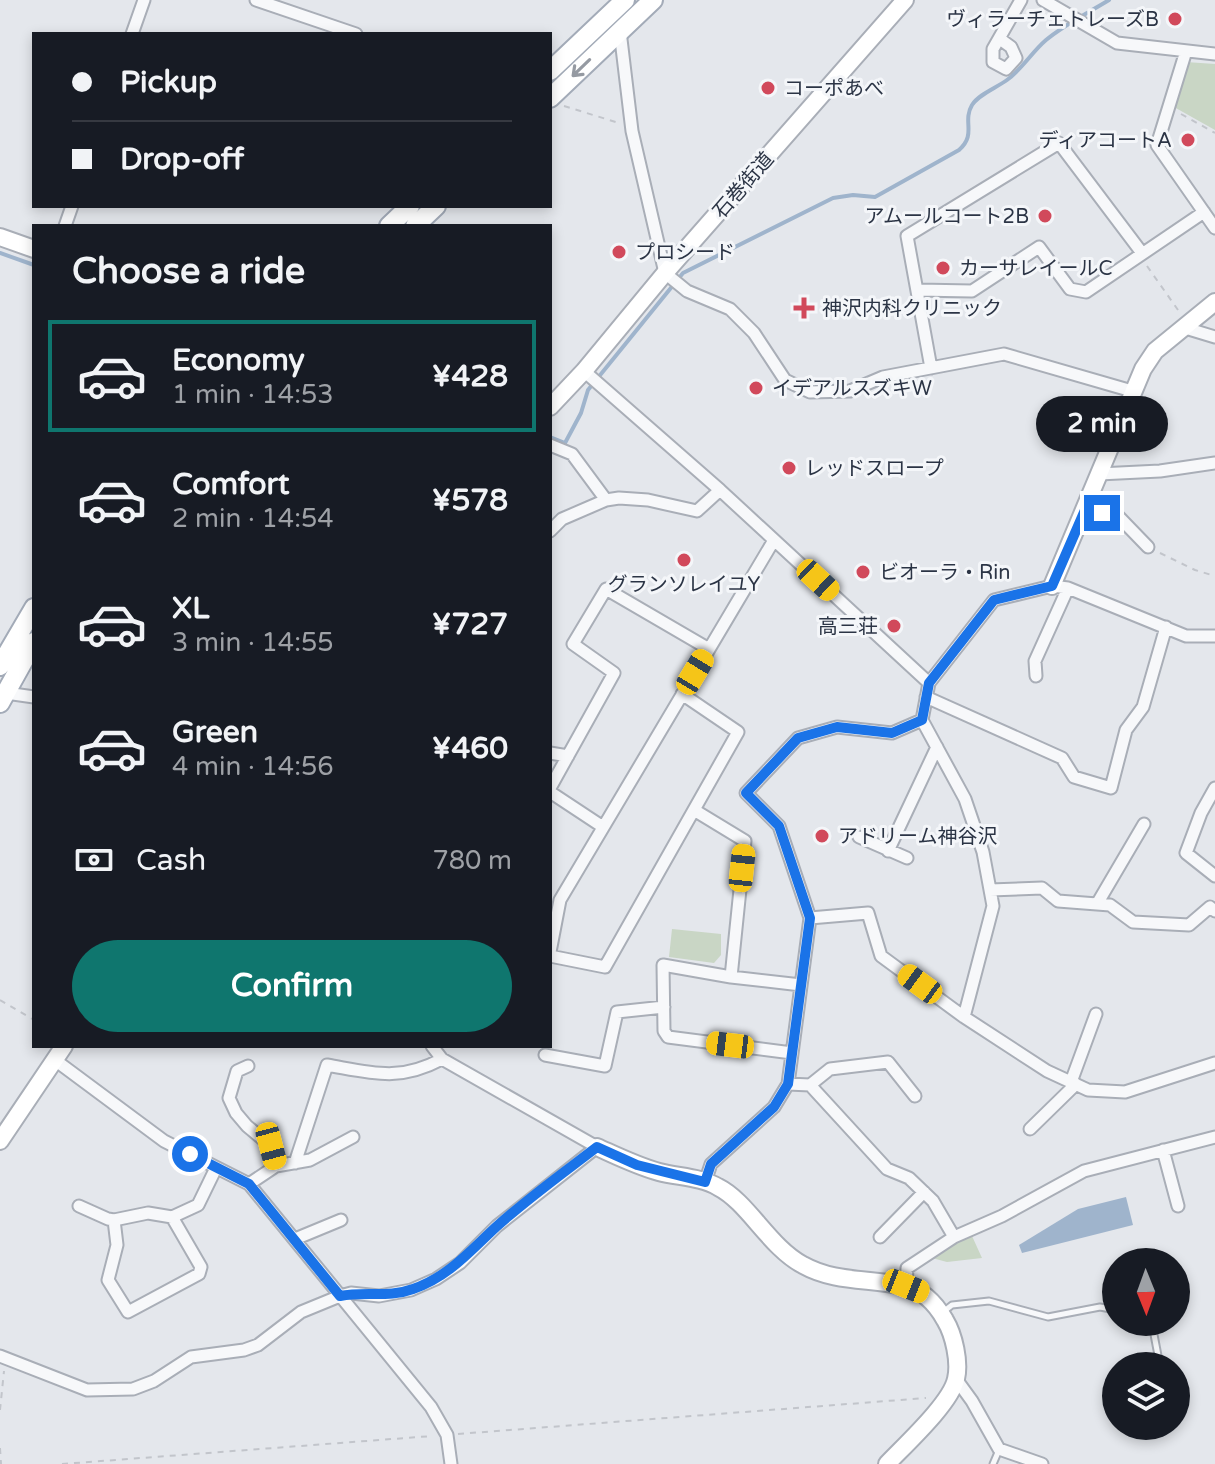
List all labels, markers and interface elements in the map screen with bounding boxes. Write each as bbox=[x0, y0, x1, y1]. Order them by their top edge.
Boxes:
place label: ヴィラーチェトレーズB bbox=[946, 8, 1159, 32]
marker: ヴィラーチェトレーズB bbox=[1166, 10, 1184, 28]
one-way arrow bbox=[572, 58, 591, 77]
text: Pickup bbox=[120, 64, 217, 101]
place label: コーポあべ bbox=[784, 77, 884, 101]
marker: コーポあべ bbox=[759, 79, 777, 97]
place label: ディアコートA bbox=[1038, 129, 1172, 153]
marker: ディアコートA bbox=[1179, 131, 1197, 149]
text: Drop-off bbox=[120, 141, 244, 178]
street label: 石巻街道 bbox=[708, 148, 779, 224]
place label: アムールコート2B bbox=[864, 205, 1029, 229]
marker: アムールコート2B bbox=[1036, 207, 1054, 225]
place label: プロシード bbox=[635, 241, 735, 265]
marker: プロシード bbox=[610, 243, 628, 261]
text: Choose a ride bbox=[72, 250, 305, 293]
place label: カーサレイールC bbox=[959, 257, 1113, 281]
marker: カーサレイールC bbox=[934, 259, 952, 277]
marker: 神沢内科クリニック bbox=[793, 297, 815, 319]
place label: 神沢内科クリニック bbox=[822, 297, 1002, 321]
icon: car bbox=[76, 340, 148, 412]
text: Economy bbox=[172, 342, 305, 379]
text: ¥428 bbox=[432, 358, 508, 395]
place label: イデアルスズキW bbox=[772, 377, 932, 401]
text: 1 min · 14:53 bbox=[172, 379, 334, 410]
marker: イデアルスズキW bbox=[747, 379, 765, 397]
callout: 2 min bbox=[1036, 397, 1168, 453]
text: 2 min bbox=[1067, 408, 1137, 439]
place label: レッドスロープ bbox=[805, 457, 944, 481]
marker: レッドスロープ bbox=[780, 459, 798, 477]
icon: car bbox=[76, 464, 148, 536]
text: Comfort bbox=[172, 466, 290, 503]
text: ¥578 bbox=[432, 482, 508, 519]
route end bbox=[1084, 495, 1120, 531]
text: 2 min · 14:54 bbox=[172, 503, 334, 534]
marker: グランソレイユY bbox=[675, 551, 693, 569]
car bbox=[792, 555, 844, 605]
place label: ビオーラ・Rin bbox=[879, 561, 1010, 585]
marker: ビオーラ・Rin bbox=[854, 563, 872, 581]
place label: グランソレイユY bbox=[608, 573, 760, 597]
icon: car bbox=[76, 588, 148, 660]
text: XL bbox=[172, 590, 209, 627]
text: ¥727 bbox=[432, 606, 508, 643]
place label: 高三荘 bbox=[818, 615, 878, 639]
marker: 高三荘 bbox=[885, 617, 903, 635]
text: 3 min · 14:55 bbox=[172, 627, 334, 658]
car bbox=[672, 645, 718, 699]
icon: car bbox=[76, 712, 148, 784]
text: Green bbox=[172, 714, 258, 751]
text: ¥460 bbox=[432, 730, 508, 767]
text: 4 min · 14:56 bbox=[172, 751, 334, 782]
place label: アドリーム神谷沢 bbox=[838, 825, 997, 849]
marker: アドリーム神谷沢 bbox=[813, 827, 831, 845]
icon: cash bbox=[72, 838, 116, 882]
text: Cash bbox=[136, 842, 206, 879]
car bbox=[728, 843, 756, 893]
text: 780 m bbox=[432, 845, 512, 876]
button: Confirm bbox=[72, 940, 512, 1032]
car bbox=[894, 960, 946, 1008]
car bbox=[705, 1030, 755, 1060]
car bbox=[253, 1120, 289, 1172]
route start bbox=[172, 1136, 208, 1172]
north arrow bbox=[1102, 1248, 1190, 1336]
map controls bbox=[1102, 1248, 1190, 1440]
car bbox=[879, 1266, 933, 1306]
button: layers bbox=[1102, 1352, 1190, 1440]

